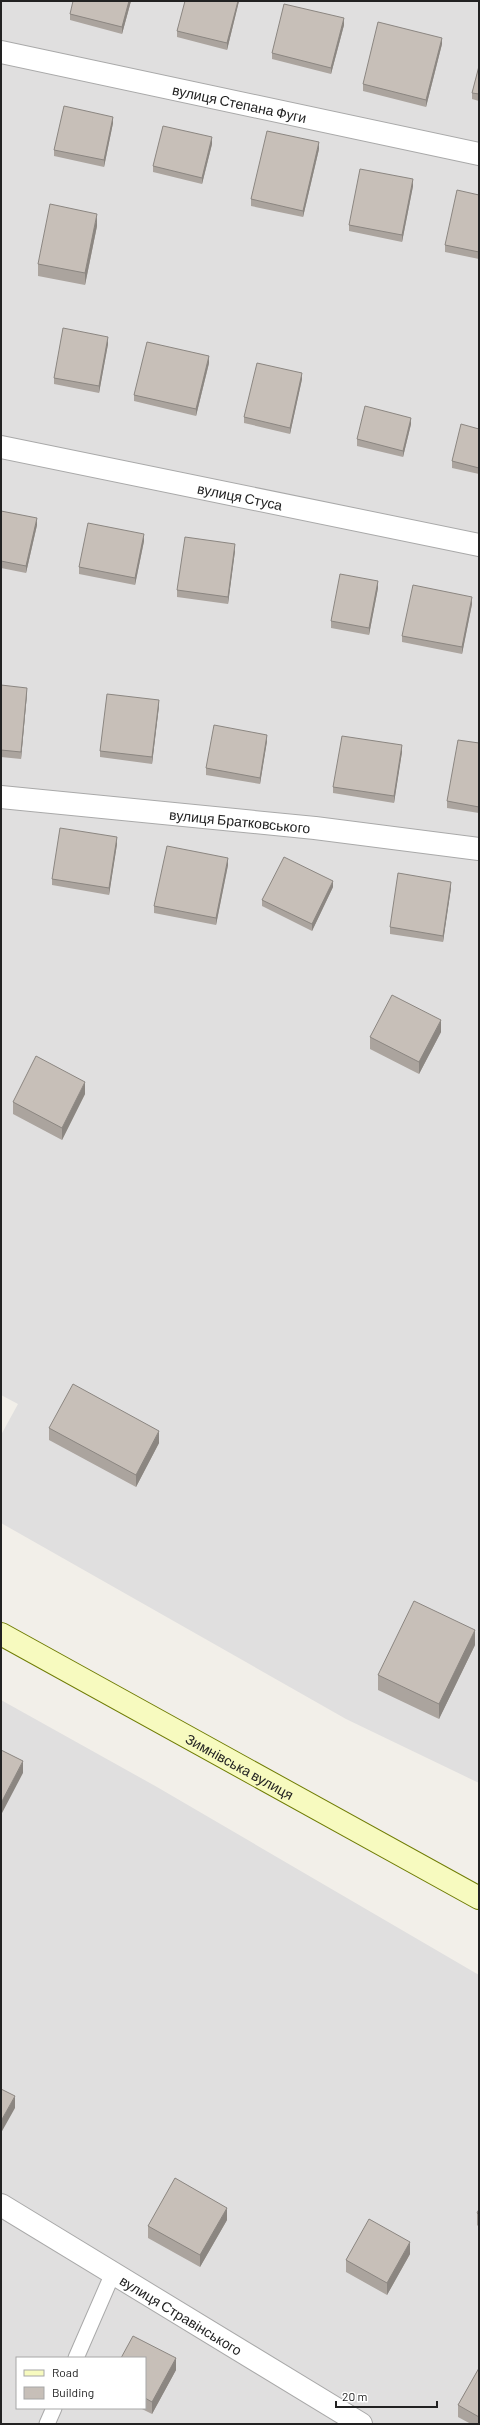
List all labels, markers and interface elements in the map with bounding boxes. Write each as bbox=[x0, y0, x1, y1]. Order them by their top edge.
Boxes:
street label: вулиця Степана Фуги bbox=[171, 80, 308, 126]
street label: вулиця Стуса bbox=[196, 479, 284, 513]
street label: вулиця Братковського bbox=[169, 805, 311, 836]
street label: Зимнівська вулиця bbox=[183, 1729, 297, 1803]
street label: вулиця Стравінського bbox=[117, 2271, 246, 2358]
legend bbox=[16, 2357, 146, 2409]
text: Road bbox=[52, 2365, 79, 2379]
scale bar bbox=[336, 2383, 437, 2409]
text: Building bbox=[52, 2385, 94, 2399]
text: 20 m bbox=[342, 2389, 368, 2403]

